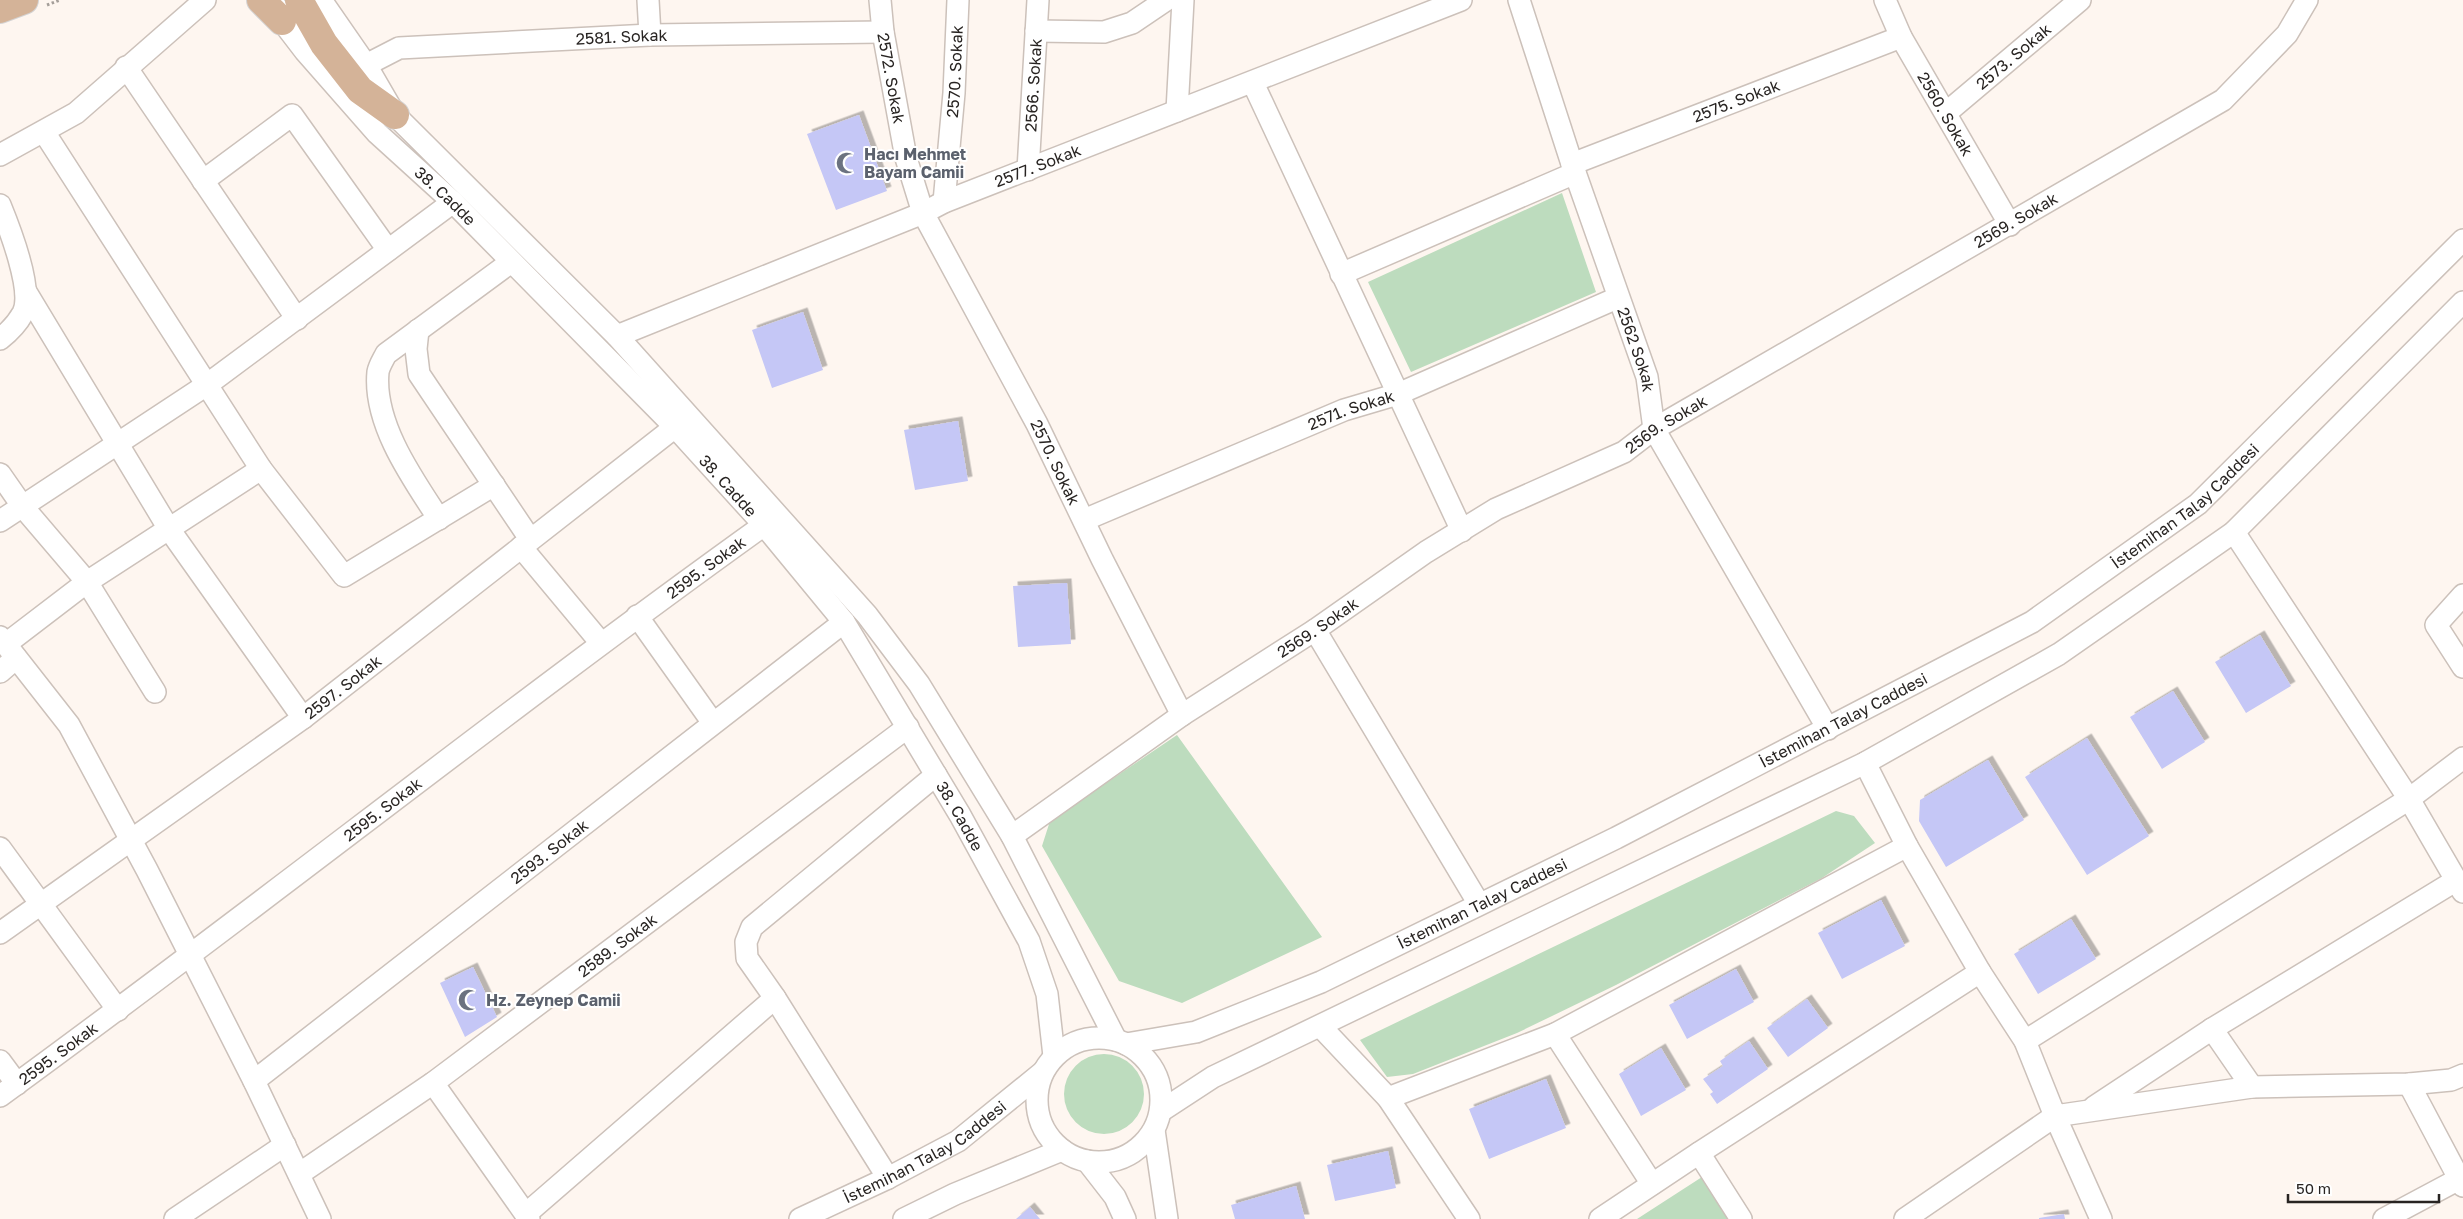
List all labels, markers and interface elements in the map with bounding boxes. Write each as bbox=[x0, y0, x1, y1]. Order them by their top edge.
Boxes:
street label: 2573. Sokak bbox=[1972, 19, 2055, 94]
street label: 2581. Sokak bbox=[575, 25, 668, 49]
street label: 2570. Sokak bbox=[942, 25, 967, 119]
street label: 2572. Sokak bbox=[873, 31, 910, 125]
street label: 2566. Sokak bbox=[1020, 38, 1046, 132]
street label: 2560. Sokak bbox=[1913, 68, 1978, 159]
street label: 2575. Sokak bbox=[1690, 75, 1783, 127]
street label: 2577. Sokak bbox=[991, 140, 1084, 191]
place label: Hacı Mehmet Bayam Camii bbox=[864, 144, 966, 182]
mosque icon: Hacı Mehmet Bayam Camii bbox=[834, 150, 860, 176]
street label: 38. Cadde bbox=[411, 162, 480, 229]
street label: 2569. Sokak bbox=[1970, 188, 2061, 252]
street label: 2562 Sokak bbox=[1613, 304, 1659, 393]
street label: 2571. Sokak bbox=[1305, 386, 1397, 434]
street label: 2569. Sokak bbox=[1621, 391, 1711, 458]
street label: 2570. Sokak bbox=[1026, 416, 1084, 508]
street label: İstemihan Talay Caddesi bbox=[2107, 439, 2263, 573]
street label: 38. Cadde bbox=[695, 450, 761, 521]
street label: 2595. Sokak bbox=[662, 532, 749, 603]
street label: 2569. Sokak bbox=[1273, 593, 1362, 662]
street label: 2597. Sokak bbox=[300, 651, 385, 723]
street label: İstemihan Talay Caddesi bbox=[1756, 668, 1931, 772]
street label: 2595. Sokak bbox=[339, 773, 426, 845]
street label: 38. Cadde bbox=[932, 778, 988, 854]
street label: 2593. Sokak bbox=[506, 815, 592, 888]
street label: İstemihan Talay Caddesi bbox=[1394, 853, 1570, 953]
street label: 2589. Sokak bbox=[574, 909, 661, 981]
mosque icon: Hz. Zeynep Camii bbox=[456, 987, 482, 1013]
place label: Hz. Zeynep Camii bbox=[486, 990, 621, 1010]
street label: 2595. Sokak bbox=[15, 1018, 102, 1089]
street label: İstemihan Talay Caddesi bbox=[840, 1096, 1010, 1207]
scale bar bbox=[2288, 1172, 2439, 1204]
text: 50 m bbox=[2296, 1179, 2331, 1197]

